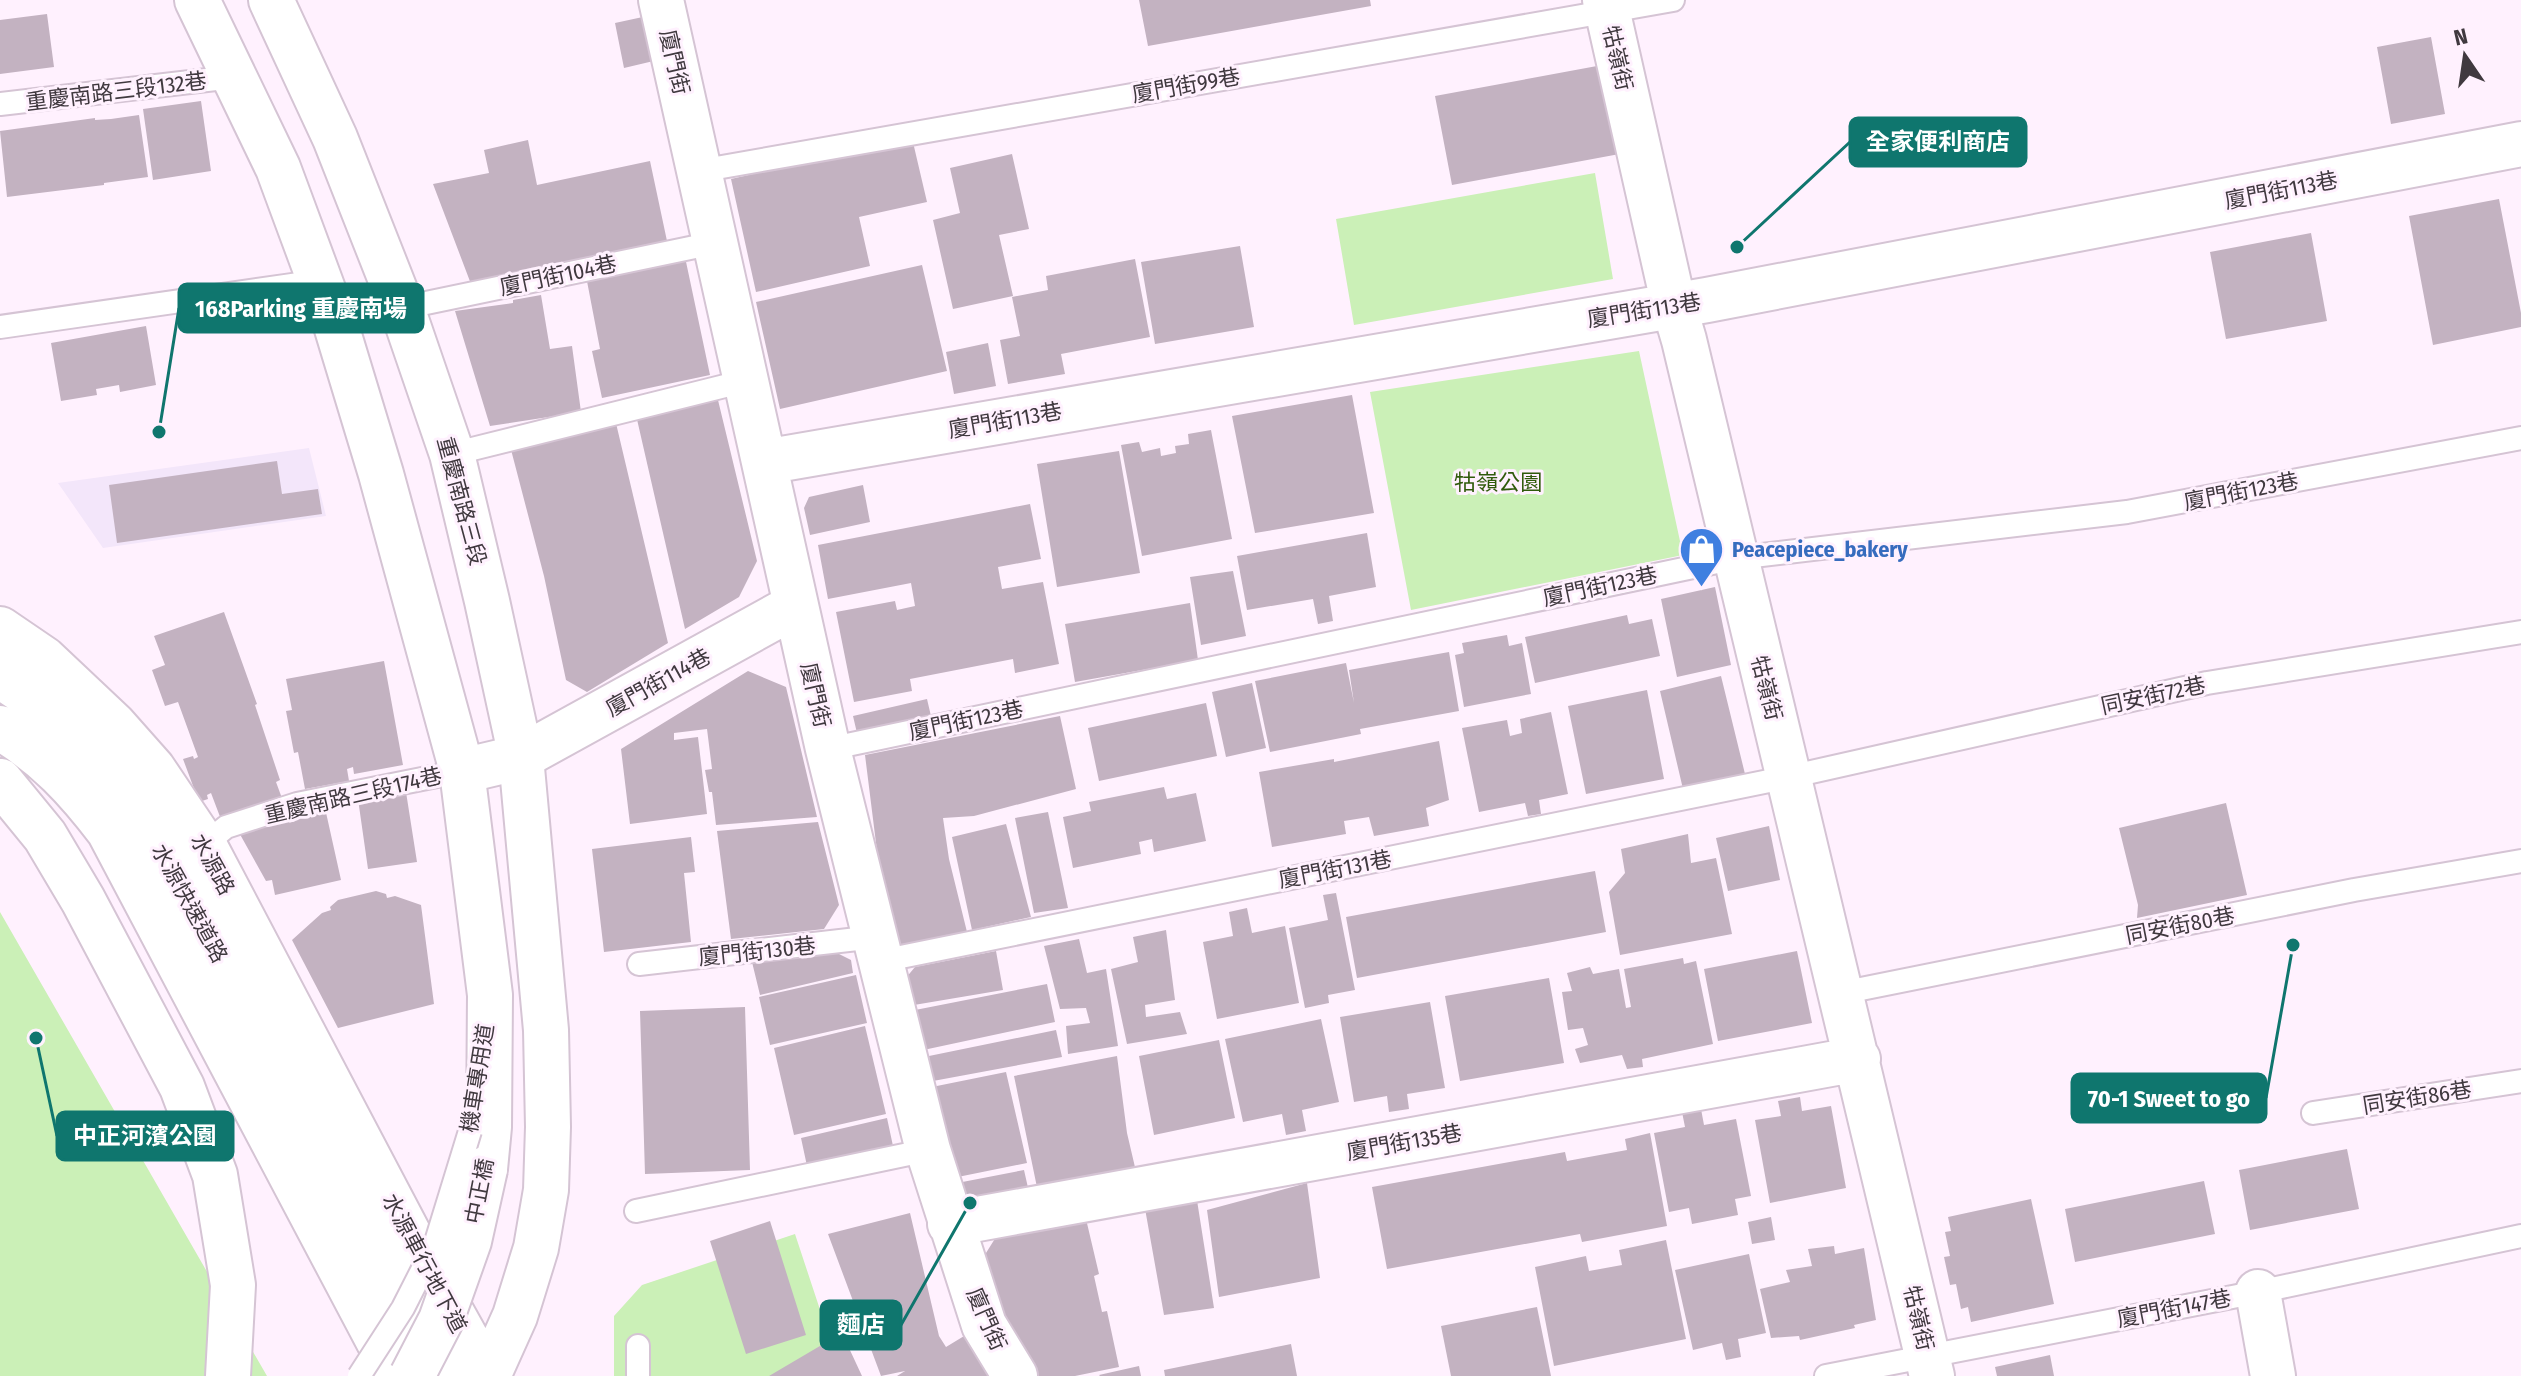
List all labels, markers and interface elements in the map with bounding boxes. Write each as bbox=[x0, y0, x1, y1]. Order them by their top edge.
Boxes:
north arrow bbox=[2425, 16, 2505, 96]
text: N bbox=[2451, 22, 2470, 52]
street label: 牯嶺街 bbox=[1597, 23, 1638, 93]
street label: 廈門街 bbox=[654, 27, 695, 97]
street label: 廈門街99巷 bbox=[1130, 63, 1242, 108]
street label: 重慶南路三段132巷 bbox=[24, 67, 208, 116]
callout: 全家便利商店 bbox=[1850, 118, 2026, 166]
text: 全家便利商店 bbox=[1866, 128, 2010, 156]
street label: 廈門街113巷 bbox=[2222, 166, 2340, 215]
street label: 廈門街104巷 bbox=[497, 250, 619, 301]
callout: 168Parking 重慶南場 bbox=[179, 284, 423, 332]
street label: 廈門街113巷 bbox=[1585, 288, 1703, 333]
text: 168Parking 重慶南場 bbox=[195, 295, 407, 323]
street label: 廈門街113巷 bbox=[946, 397, 1064, 444]
street label: 重慶南路三段 bbox=[431, 434, 492, 568]
street label: 廈門街123巷 bbox=[2182, 467, 2301, 516]
park label: 牯嶺公園 bbox=[1454, 469, 1542, 496]
shop icon: Peacepiece_bakery bbox=[1677, 525, 1725, 588]
place label: Peacepiece_bakery bbox=[1732, 536, 1908, 563]
street label: 廈門街123巷 bbox=[1540, 561, 1660, 612]
street label: 廈門街114巷 bbox=[601, 643, 715, 722]
street label: 牯嶺街 bbox=[1745, 653, 1788, 723]
street label: 廈門街 bbox=[795, 660, 836, 730]
street label: 同安街72巷 bbox=[2098, 671, 2208, 720]
street label: 廈門街123巷 bbox=[906, 695, 1026, 746]
street label: 重慶南路三段174巷 bbox=[262, 762, 445, 829]
street label: 水源路 bbox=[185, 829, 240, 900]
street label: 水源快速道路 bbox=[146, 839, 233, 968]
street label: 廈門街131巷 bbox=[1276, 845, 1394, 894]
street label: 同安街80巷 bbox=[2123, 902, 2237, 949]
street label: 廈門街130巷 bbox=[697, 932, 817, 971]
street label: 機車專用道 bbox=[456, 1022, 499, 1135]
callout: 70-1 Sweet to go bbox=[2072, 1074, 2266, 1122]
street label: 同安街86巷 bbox=[2361, 1076, 2473, 1119]
text: 70-1 Sweet to go bbox=[2088, 1085, 2250, 1113]
callout: 中正河濱公園 bbox=[57, 1112, 233, 1160]
street label: 廈門街135巷 bbox=[1344, 1119, 1464, 1166]
text: 中正河濱公園 bbox=[73, 1122, 217, 1150]
street label: 中正橋 bbox=[460, 1156, 499, 1226]
street label: 水源車行地下道 bbox=[376, 1189, 473, 1338]
street label: 牯嶺街 bbox=[1898, 1283, 1939, 1353]
street label: 廈門街 bbox=[961, 1284, 1012, 1355]
street label: 廈門街147巷 bbox=[2115, 1284, 2233, 1333]
callout: 麵店 bbox=[821, 1301, 901, 1349]
text: 麵店 bbox=[837, 1311, 885, 1339]

